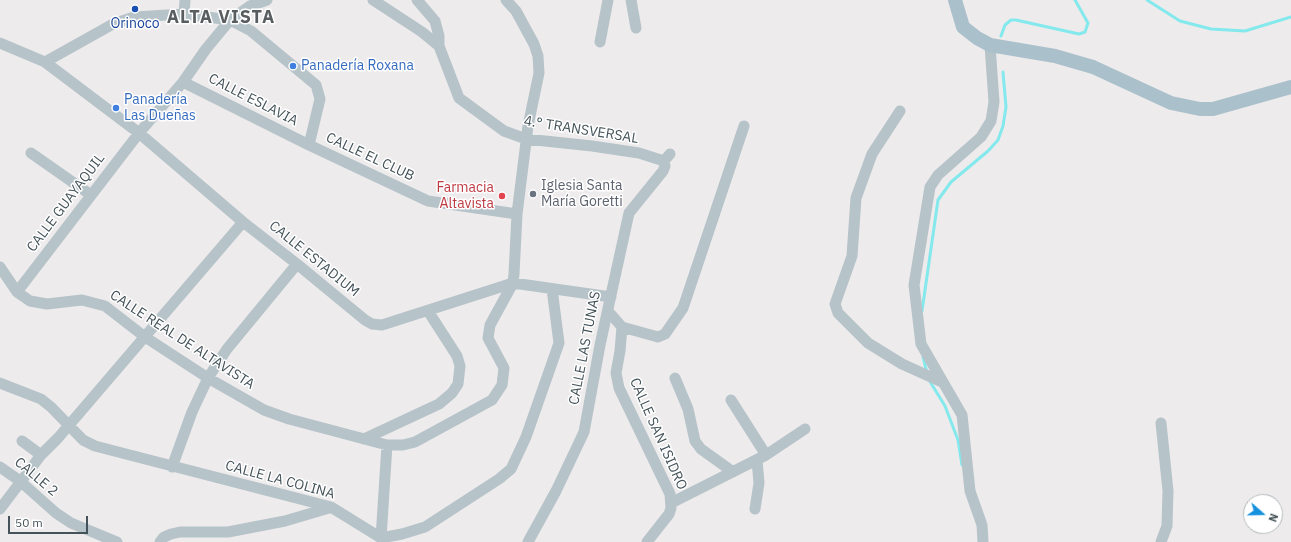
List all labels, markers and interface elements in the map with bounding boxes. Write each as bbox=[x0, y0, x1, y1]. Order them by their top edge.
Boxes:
marker: Orinoco bbox=[130, 4, 140, 14]
district label: ALTA VISTA bbox=[167, 7, 275, 29]
place label: Orinoco bbox=[110, 16, 160, 32]
place label: Panadería Roxana bbox=[301, 58, 414, 74]
marker: Panadería Roxana bbox=[288, 61, 298, 71]
street label: CALLE ESLAVIA bbox=[205, 70, 301, 130]
place label: Panadería Las Dueñas bbox=[124, 92, 196, 124]
marker: Panadería Las Dueñas bbox=[111, 103, 121, 113]
street label: 4.° TRANSVERSAL bbox=[522, 113, 640, 147]
street label: CALLE EL CLUB bbox=[323, 129, 417, 185]
street label: CALLE GUAYAQUIL bbox=[24, 151, 108, 255]
place label: Iglesia Santa María Goretti bbox=[541, 178, 623, 210]
place label: Farmacia Altavista bbox=[436, 180, 494, 212]
marker: Iglesia Santa María Goretti bbox=[528, 189, 538, 199]
marker: Farmacia Altavista bbox=[497, 191, 507, 201]
street label: CALLE ESTADIUM bbox=[266, 217, 362, 301]
street label: CALLE REAL DE ALTAVISTA bbox=[107, 287, 257, 393]
street label: CALLE LAS TUNAS bbox=[566, 290, 604, 406]
street label: CALLE SAN ISIDRO bbox=[626, 375, 690, 493]
street label: CALLE 2 bbox=[11, 454, 61, 500]
street label: CALLE LA COLINA bbox=[223, 457, 337, 503]
north arrow bbox=[1243, 494, 1283, 534]
scale bar bbox=[10, 508, 90, 534]
text: N bbox=[1265, 512, 1281, 524]
text: 50 m bbox=[15, 515, 43, 530]

